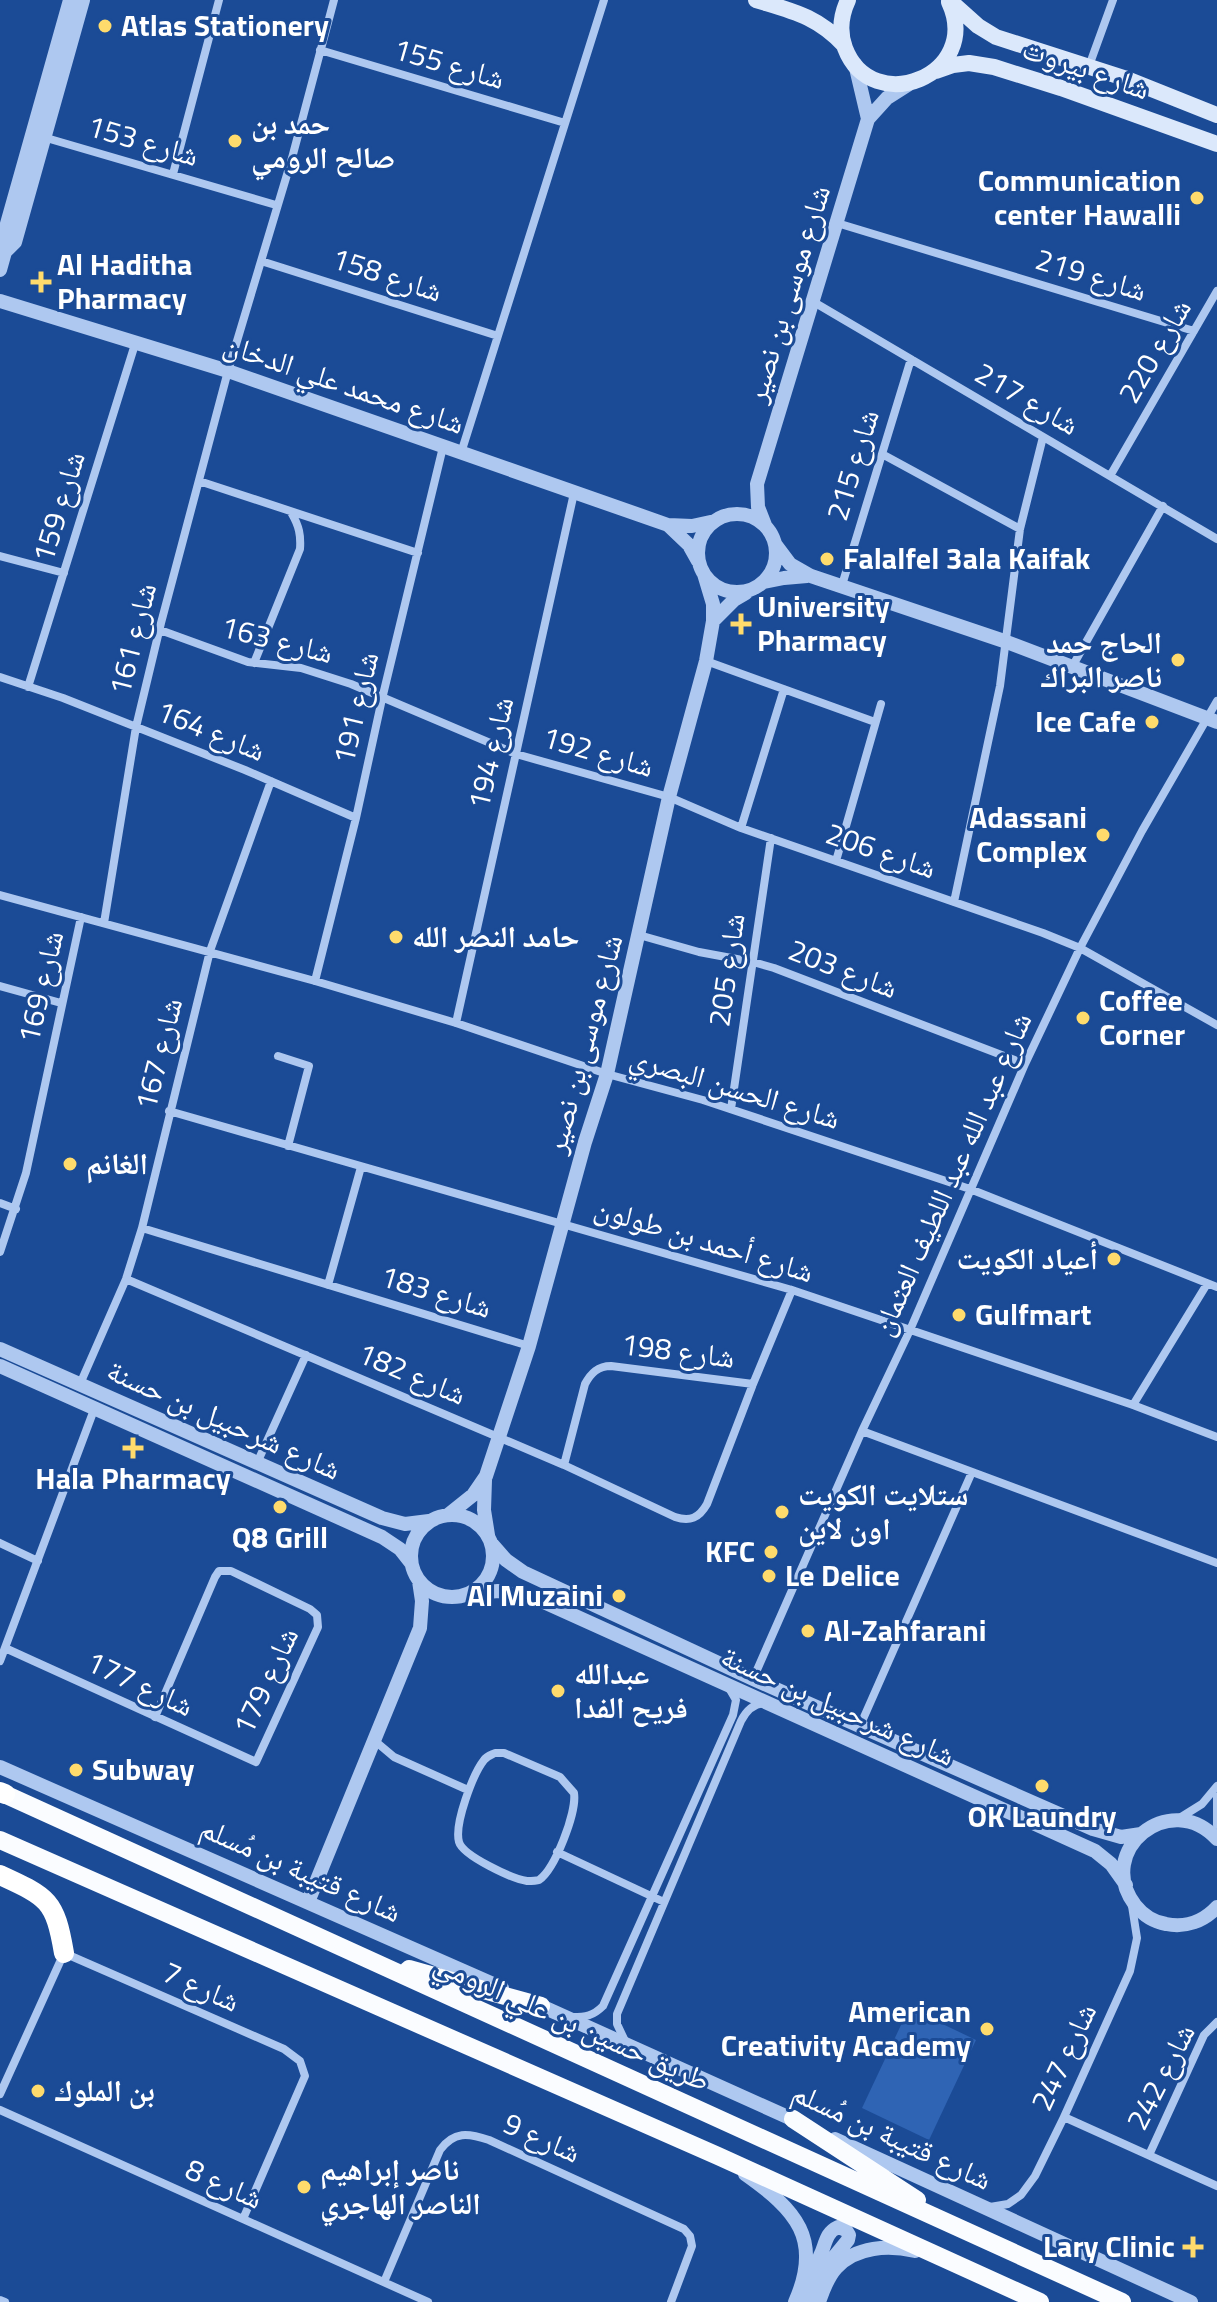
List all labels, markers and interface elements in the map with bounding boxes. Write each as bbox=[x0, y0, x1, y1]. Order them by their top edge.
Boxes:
place label: Atlas Stationery bbox=[121, 2, 329, 48]
marker: Atlas Stationery bbox=[96, 17, 114, 35]
street label: شارع 155 bbox=[388, 25, 510, 101]
street label: شارع بيروت bbox=[1016, 25, 1156, 111]
place label: حمد بن صالح الرومي bbox=[251, 100, 395, 181]
street label: شارع 153 bbox=[82, 102, 204, 178]
marker: حمد بن صالح الرومي bbox=[226, 132, 244, 150]
place label: Communication center Hawalli bbox=[978, 157, 1181, 237]
street label: شارع موسى بن نصير bbox=[732, 179, 842, 409]
marker: Communication center Hawalli bbox=[1188, 189, 1206, 207]
street label: شارع 158 bbox=[326, 235, 449, 314]
street label: شارع 219 bbox=[1030, 235, 1153, 313]
place label: Al Haditha Pharmacy bbox=[57, 241, 192, 321]
marker: Al Haditha Pharmacy bbox=[32, 273, 50, 291]
street label: شارع 220 bbox=[1106, 290, 1203, 411]
street label: شارع محمد علي الدخان bbox=[217, 320, 471, 447]
street label: شارع 217 bbox=[967, 350, 1088, 447]
street label: شارع 215 bbox=[813, 403, 891, 526]
street label: شارع 159 bbox=[19, 445, 97, 568]
place label: Falalfel 3ala Kaifak bbox=[843, 535, 1091, 581]
marker: Falalfel 3ala Kaifak bbox=[818, 550, 836, 568]
street label: شارع 161 bbox=[96, 578, 168, 700]
place label: University Pharmacy bbox=[757, 583, 890, 663]
street label: شارع 163 bbox=[216, 603, 338, 675]
marker: University Pharmacy bbox=[732, 615, 750, 633]
place label: الحاج حمد ناصر البراك bbox=[1040, 619, 1162, 699]
street label: شارع 191 bbox=[320, 647, 390, 769]
marker: الحاج حمد ناصر البراك bbox=[1169, 651, 1187, 669]
street label: شارع 164 bbox=[150, 687, 273, 773]
street label: شارع 194 bbox=[455, 692, 525, 814]
place label: Ice Cafe bbox=[1035, 698, 1136, 744]
street label: شارع 192 bbox=[537, 713, 659, 789]
marker: Ice Cafe bbox=[1143, 713, 1161, 731]
place label: Adassani Complex bbox=[969, 794, 1087, 874]
street label: شارع 206 bbox=[820, 810, 943, 890]
marker: Adassani Complex bbox=[1094, 826, 1112, 844]
street label: شارع 205 bbox=[695, 910, 757, 1030]
place label: حامد النصر الله bbox=[412, 913, 579, 959]
street label: شارع 169 bbox=[5, 926, 75, 1048]
street label: شارع 203 bbox=[782, 926, 905, 1010]
marker: حامد النصر الله bbox=[387, 928, 405, 946]
street label: شارع موسى بن نصير bbox=[531, 929, 634, 1159]
place label: Coffee Corner bbox=[1099, 977, 1185, 1057]
street label: شارع 167 bbox=[122, 993, 194, 1115]
street label: شارع عبد الله عبد اللطيف العثمان bbox=[859, 1004, 1043, 1343]
marker: Coffee Corner bbox=[1074, 1009, 1092, 1027]
street label: شارع الحسن البصري bbox=[624, 1033, 846, 1142]
place label: الغانم bbox=[86, 1140, 148, 1186]
marker: الغانم bbox=[61, 1155, 79, 1173]
street label: شارع أحمد بن طولون bbox=[589, 1184, 820, 1294]
place label: أعياد الكويت bbox=[956, 1235, 1098, 1281]
marker: أعياد الكويت bbox=[1105, 1250, 1123, 1268]
street label: شارع 183 bbox=[375, 1252, 498, 1330]
place label: Gulfmart bbox=[975, 1291, 1091, 1337]
marker: Gulfmart bbox=[950, 1306, 968, 1324]
street label: شارع 198 bbox=[619, 1320, 738, 1380]
street label: شارع 182 bbox=[351, 1330, 474, 1417]
street label: شارع شرحبيل بن حسنة bbox=[100, 1347, 349, 1491]
marker: Hala Pharmacy bbox=[124, 1439, 142, 1457]
place label: Hala Pharmacy bbox=[35, 1455, 231, 1501]
place label: ستلايت الكويت اون لاين bbox=[798, 1471, 969, 1551]
marker: Q8 Grill bbox=[271, 1498, 289, 1516]
marker: ستلايت الكويت اون لاين bbox=[773, 1503, 791, 1521]
place label: Q8 Grill bbox=[232, 1514, 328, 1560]
place label: KFC bbox=[705, 1528, 755, 1574]
marker: KFC bbox=[762, 1543, 780, 1561]
place label: Le Delice bbox=[785, 1552, 900, 1598]
marker: Le Delice bbox=[760, 1567, 778, 1585]
place label: Al Muzaini bbox=[467, 1572, 603, 1618]
marker: Al Muzaini bbox=[610, 1587, 628, 1605]
place label: Al-Zahfarani bbox=[824, 1607, 987, 1653]
street label: شارع 179 bbox=[220, 1619, 310, 1742]
marker: Al-Zahfarani bbox=[799, 1622, 817, 1640]
street label: شارع شرحبيل بن حسنة bbox=[714, 1633, 963, 1777]
street label: شارع 177 bbox=[79, 1638, 202, 1728]
place label: عبدالله فريح الفدا bbox=[574, 1650, 688, 1730]
marker: عبدالله فريح الفدا bbox=[549, 1682, 567, 1700]
place label: Subway bbox=[92, 1746, 195, 1792]
marker: Subway bbox=[67, 1761, 85, 1779]
marker: OK Laundry bbox=[1033, 1777, 1051, 1795]
place label: OK Laundry bbox=[967, 1793, 1117, 1839]
street label: شارع قتيبة بن مُسلم bbox=[193, 1804, 409, 1934]
street label: طريق حسين بن علي الرومي bbox=[426, 1939, 718, 2104]
street label: شارع 7 bbox=[155, 1949, 248, 2023]
place label: American Creativity Academy bbox=[721, 1988, 971, 2068]
street label: شارع 247 bbox=[1018, 1995, 1108, 2118]
street label: شارع 242 bbox=[1114, 2015, 1206, 2138]
marker: American Creativity Academy bbox=[978, 2020, 996, 2038]
place label: بن الملوك bbox=[54, 2067, 155, 2113]
street label: شارع قتيبة بن مُسلم bbox=[785, 2069, 1000, 2202]
marker: بن الملوك bbox=[29, 2082, 47, 2100]
street label: شارع 9 bbox=[496, 2100, 589, 2174]
street label: شارع 8 bbox=[178, 2146, 271, 2220]
place label: ناصر إبراهيم الناصر الهاجري bbox=[320, 2146, 481, 2227]
marker: ناصر إبراهيم الناصر الهاجري bbox=[295, 2178, 313, 2196]
place label: Lary Clinic bbox=[1043, 2223, 1175, 2269]
marker: Lary Clinic bbox=[1182, 2236, 1204, 2258]

